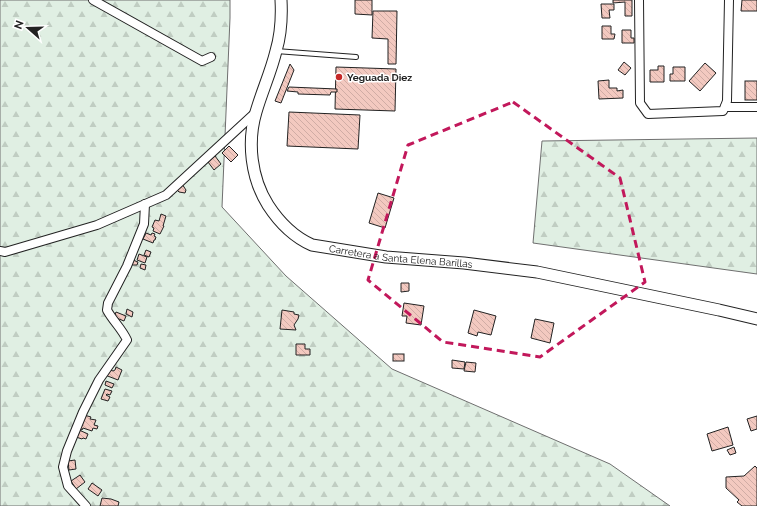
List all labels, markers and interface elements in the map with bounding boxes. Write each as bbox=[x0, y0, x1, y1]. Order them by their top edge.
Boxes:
north arrow bbox=[8, 8, 48, 48]
text: N bbox=[12, 19, 27, 31]
marker: Yeguada Diez bbox=[334, 72, 344, 82]
place label: Yeguada Diez bbox=[347, 72, 412, 83]
street label: Carretera a Santa Elena Barillas bbox=[328, 243, 473, 270]

